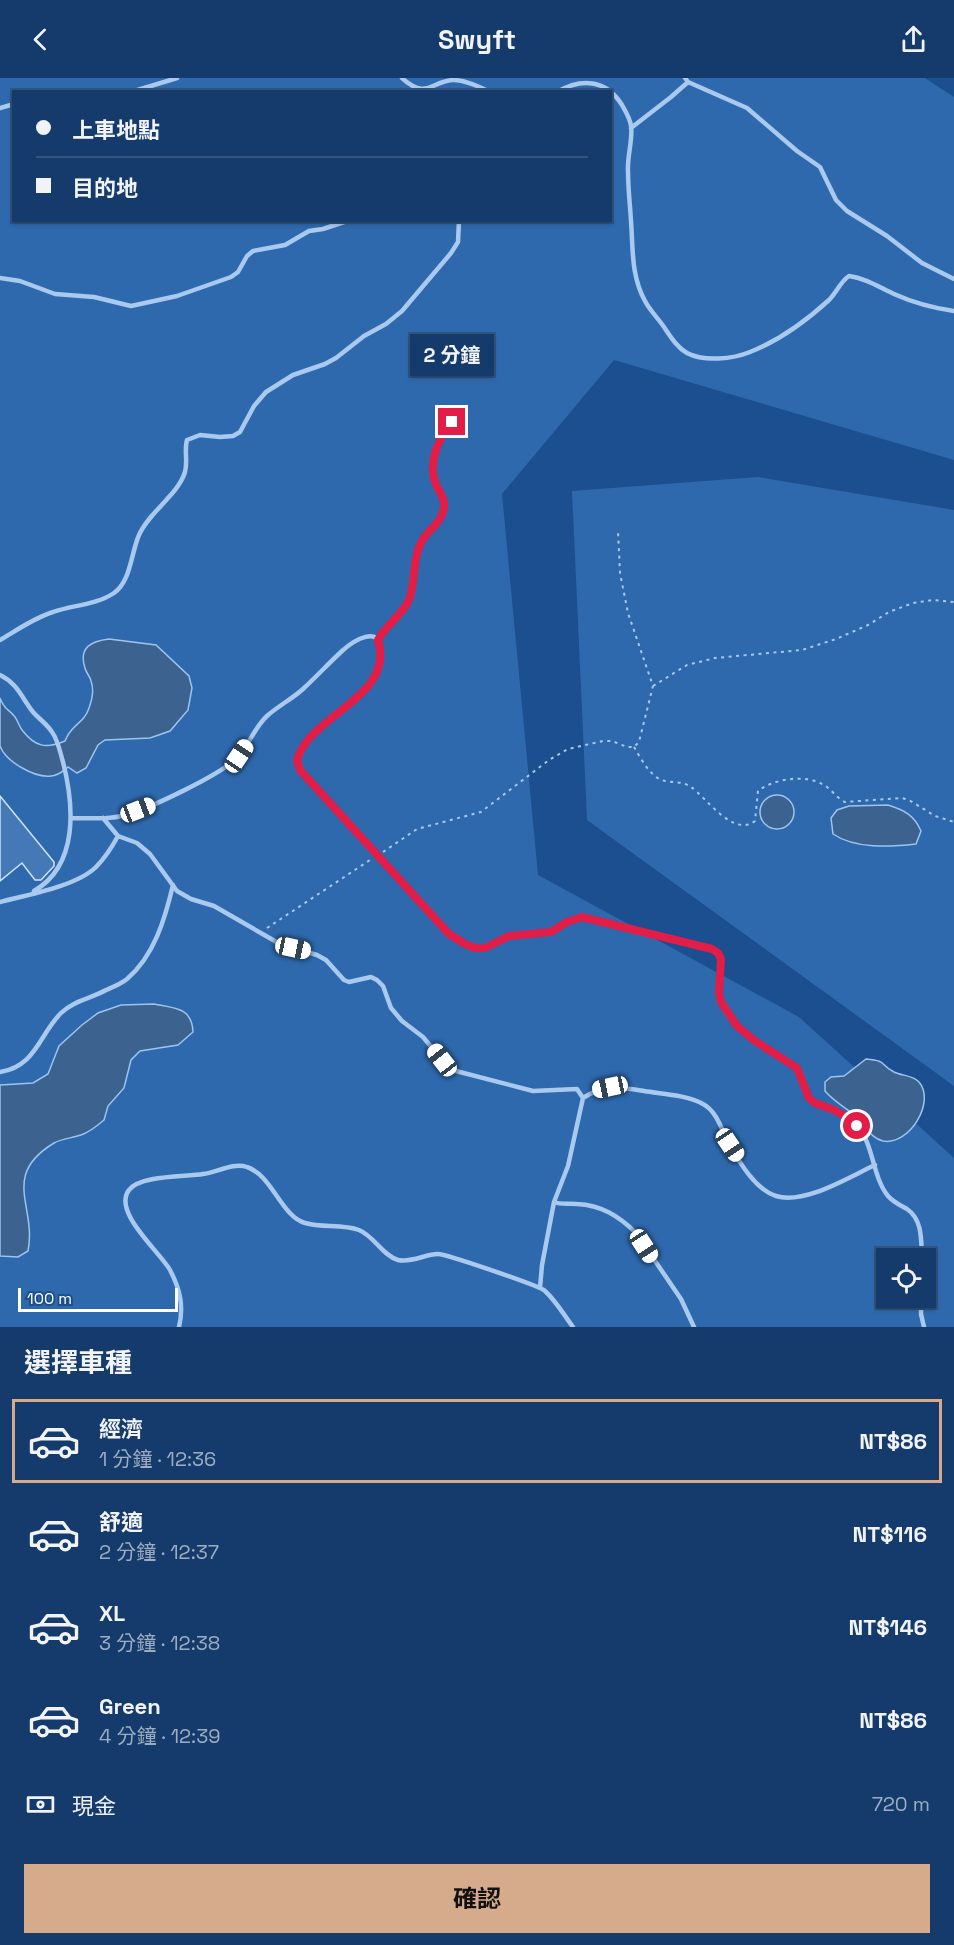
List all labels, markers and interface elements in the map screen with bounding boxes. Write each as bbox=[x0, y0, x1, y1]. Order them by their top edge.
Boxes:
text: Swyft bbox=[438, 22, 516, 57]
icon: back bbox=[24, 23, 57, 56]
icon: share bbox=[897, 23, 930, 56]
text: 上車地點 bbox=[72, 116, 160, 144]
text: 目的地 bbox=[72, 174, 138, 202]
callout: 2 分鐘 bbox=[410, 335, 494, 377]
text: 2 分鐘 bbox=[424, 342, 480, 368]
route end bbox=[438, 408, 465, 435]
car bbox=[221, 736, 257, 776]
car bbox=[118, 795, 158, 825]
car bbox=[274, 935, 312, 961]
car bbox=[424, 1040, 460, 1080]
car bbox=[591, 1074, 629, 1100]
route start bbox=[843, 1112, 870, 1139]
car bbox=[712, 1125, 748, 1165]
car bbox=[627, 1226, 661, 1266]
map controls bbox=[876, 1248, 936, 1308]
button: locate bbox=[876, 1248, 936, 1308]
scale bar bbox=[18, 1285, 178, 1312]
text: 100 m bbox=[27, 1288, 72, 1309]
text: 選擇車種 bbox=[24, 1345, 132, 1380]
icon: car bbox=[27, 1414, 81, 1468]
text: 經濟 bbox=[99, 1415, 143, 1443]
text: NT$86 bbox=[859, 1427, 927, 1455]
text: 1 分鐘 · 12:36 bbox=[99, 1446, 216, 1472]
icon: car bbox=[27, 1507, 81, 1561]
text: 舒適 bbox=[99, 1508, 143, 1536]
text: NT$116 bbox=[853, 1520, 927, 1548]
text: 2 分鐘 · 12:37 bbox=[99, 1539, 219, 1565]
text: XL bbox=[99, 1599, 125, 1627]
icon: car bbox=[27, 1600, 81, 1654]
text: NT$146 bbox=[848, 1613, 927, 1641]
text: 3 分鐘 · 12:38 bbox=[99, 1630, 220, 1656]
text: Green bbox=[99, 1692, 161, 1720]
icon: car bbox=[27, 1693, 81, 1747]
text: NT$86 bbox=[859, 1706, 927, 1734]
text: 4 分鐘 · 12:39 bbox=[99, 1723, 220, 1749]
icon: cash bbox=[24, 1788, 57, 1821]
text: 720 m bbox=[872, 1791, 930, 1817]
text: 現金 bbox=[72, 1792, 116, 1820]
button: 確認 bbox=[24, 1864, 930, 1933]

